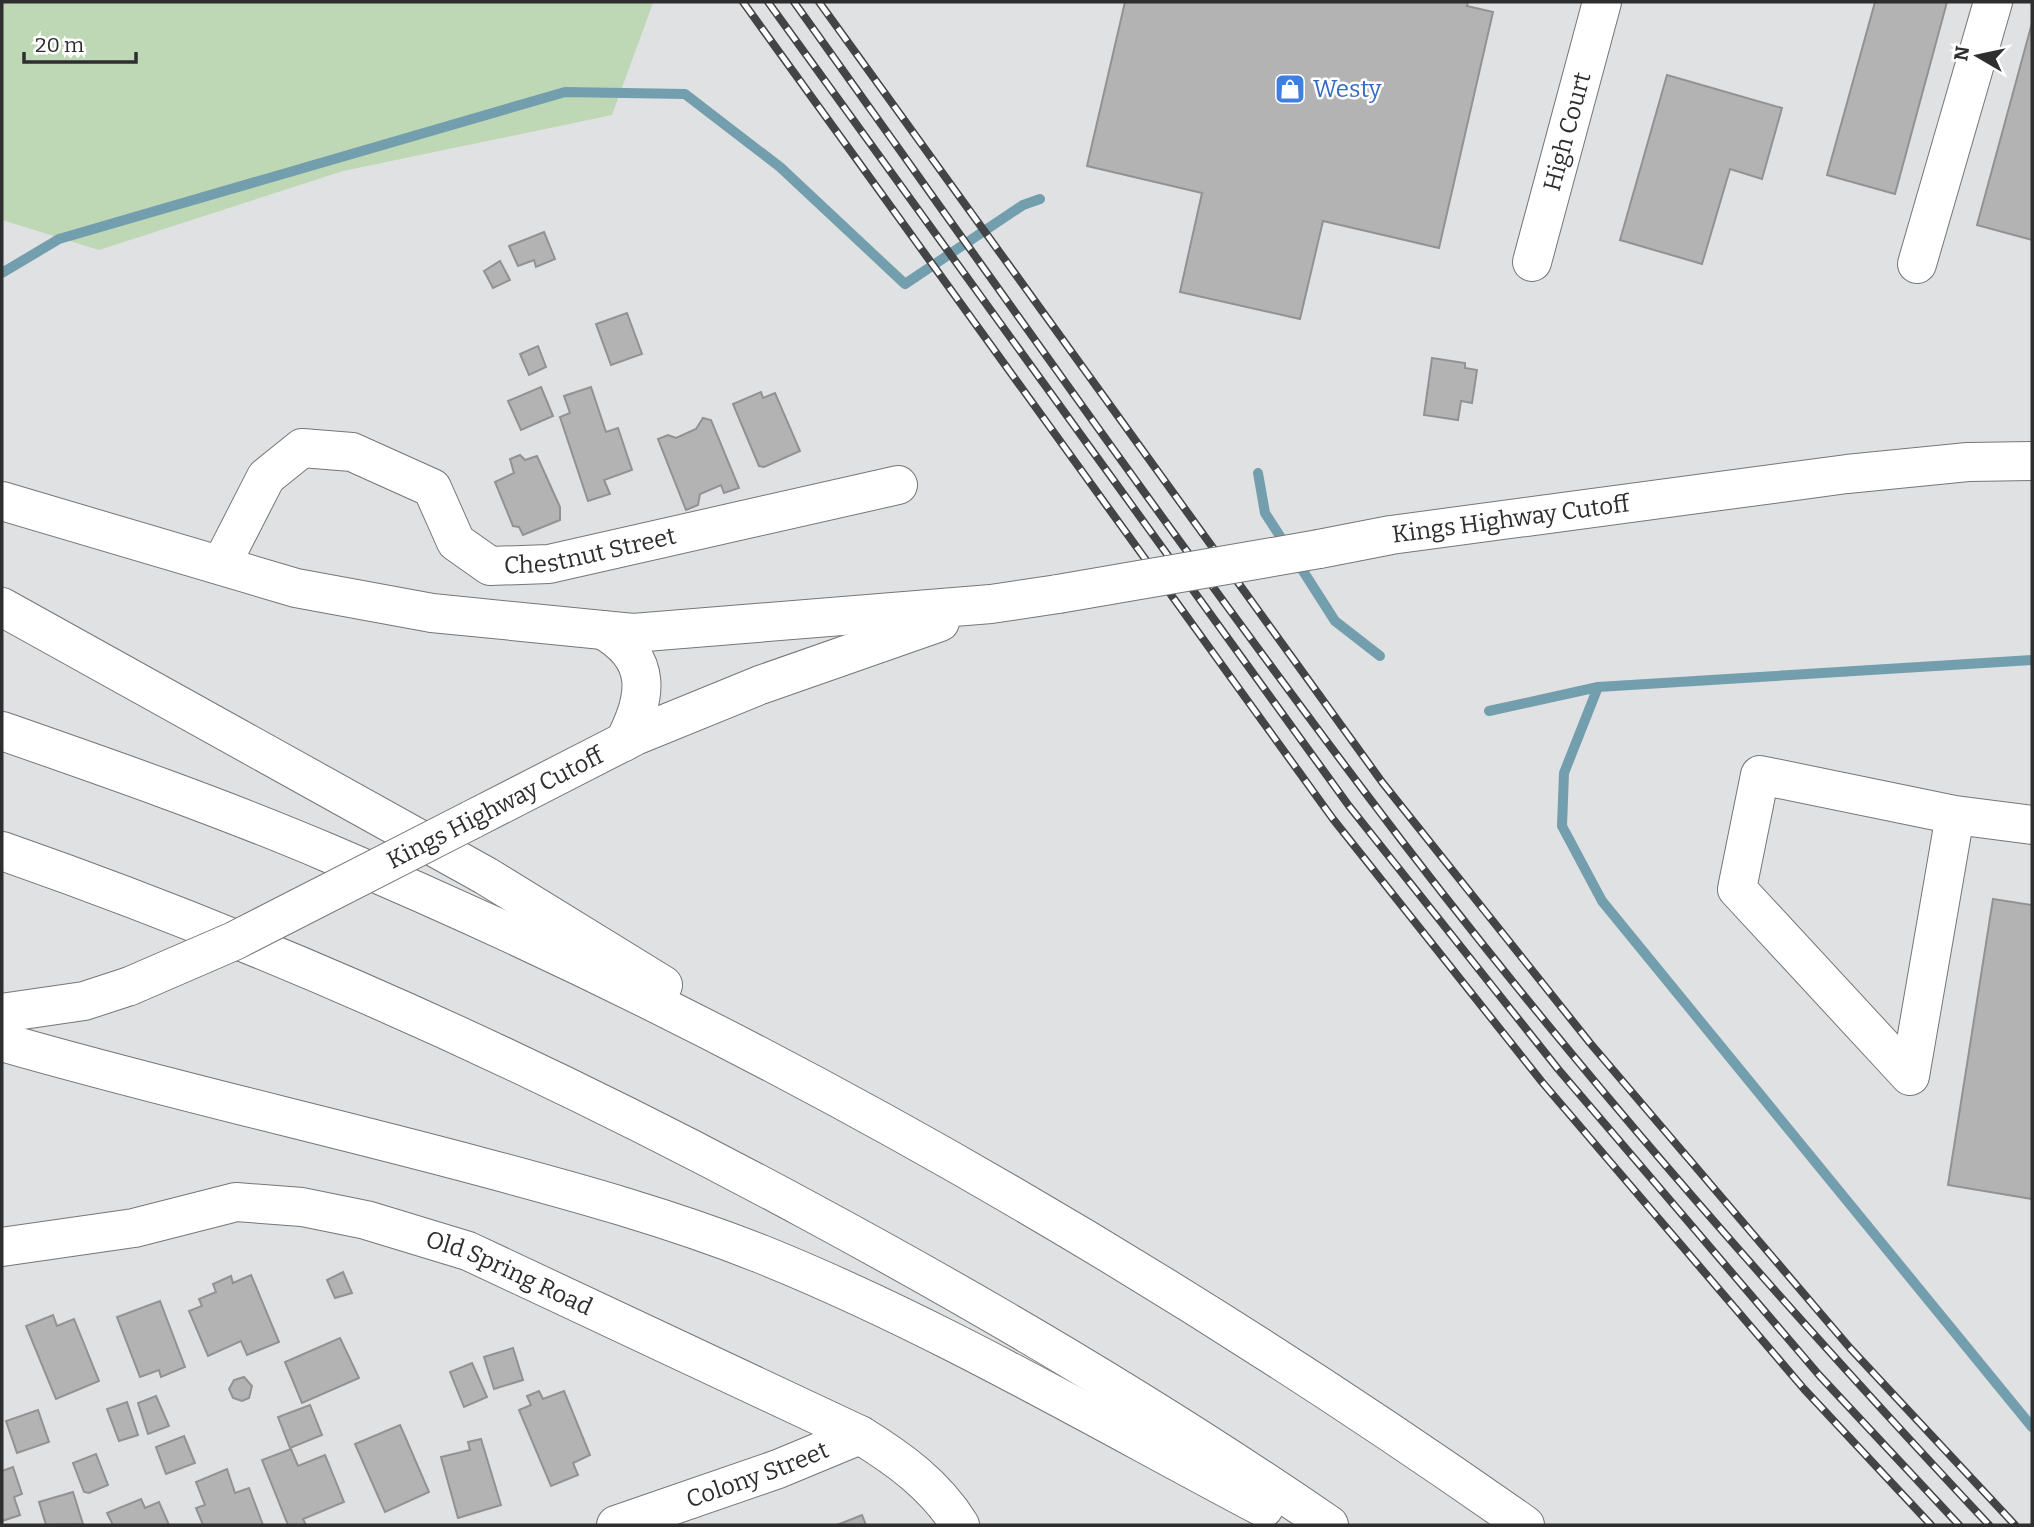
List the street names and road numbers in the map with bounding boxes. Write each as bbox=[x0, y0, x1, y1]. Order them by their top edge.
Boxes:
street label: High Court bbox=[1538, 69, 1597, 194]
street label: Kings Highway Cutoff bbox=[1390, 489, 1633, 549]
street label: Chestnut Street bbox=[504, 522, 679, 580]
street label: Kings Highway Cutoff bbox=[382, 741, 609, 875]
street label: Old Spring Road bbox=[423, 1225, 597, 1321]
street label: Colony Street bbox=[683, 1436, 833, 1514]

